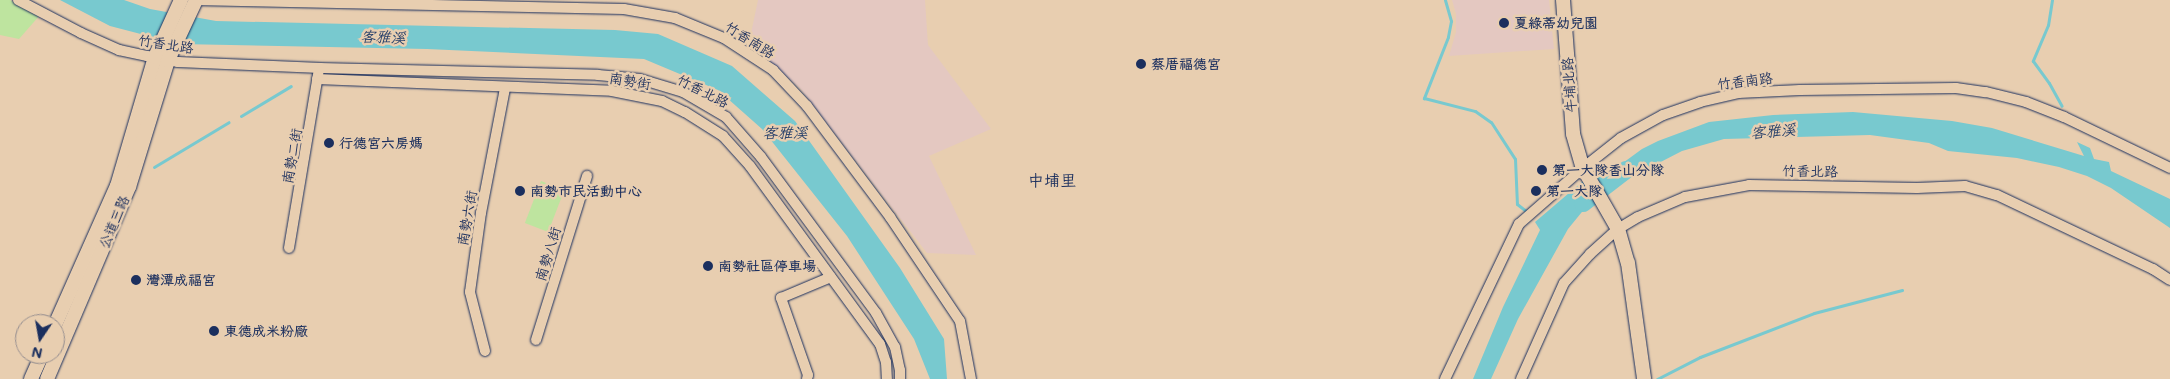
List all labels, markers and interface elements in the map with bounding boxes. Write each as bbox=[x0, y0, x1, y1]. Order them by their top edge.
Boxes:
place label: 夏綠蒂幼兒園 bbox=[1514, 15, 1598, 31]
marker: 夏綠蒂幼兒園 bbox=[1498, 17, 1510, 29]
street label: 竹香南路 bbox=[722, 18, 778, 62]
water label: 客雅溪 bbox=[360, 27, 406, 47]
street label: 竹香北路 bbox=[137, 31, 195, 57]
place label: 蔡厝福德宮 bbox=[1151, 56, 1221, 72]
street label: 牛埔北路 bbox=[1559, 56, 1579, 114]
marker: 蔡厝福德宮 bbox=[1135, 58, 1147, 70]
street label: 南勢街 bbox=[608, 69, 652, 93]
street label: 竹香南路 bbox=[1716, 69, 1774, 93]
street label: 竹香北路 bbox=[674, 71, 732, 111]
water label: 客雅溪 bbox=[1750, 120, 1796, 142]
water label: 客雅溪 bbox=[763, 124, 807, 142]
street label: 南勢二街 bbox=[279, 127, 305, 185]
place label: 行德宮六房媽 bbox=[339, 135, 423, 151]
marker: 行德宮六房媽 bbox=[323, 137, 335, 149]
place label: 第一大隊香山分隊 bbox=[1552, 162, 1664, 178]
street label: 竹香北路 bbox=[1782, 162, 1838, 180]
marker: 第一大隊香山分隊 bbox=[1536, 164, 1548, 176]
district label: 中埔里 bbox=[1028, 170, 1076, 190]
place label: 南勢市民活動中心 bbox=[530, 183, 642, 199]
place label: 第一大隊 bbox=[1546, 183, 1602, 199]
marker: 南勢市民活動中心 bbox=[514, 185, 526, 197]
marker: 第一大隊 bbox=[1530, 185, 1542, 197]
street label: 南勢六街 bbox=[454, 189, 480, 247]
street label: 公道三路 bbox=[95, 193, 133, 251]
street label: 南勢八街 bbox=[532, 225, 564, 283]
place label: 南勢社區停車場 bbox=[718, 258, 816, 274]
marker: 南勢社區停車場 bbox=[702, 260, 714, 272]
place label: 灣潭成福宮 bbox=[146, 272, 216, 288]
marker: 灣潭成福宮 bbox=[130, 274, 142, 286]
north arrow bbox=[15, 314, 65, 364]
place label: 東德成米粉廠 bbox=[224, 323, 308, 339]
marker: 東德成米粉廠 bbox=[208, 325, 220, 337]
text: N bbox=[30, 343, 44, 364]

